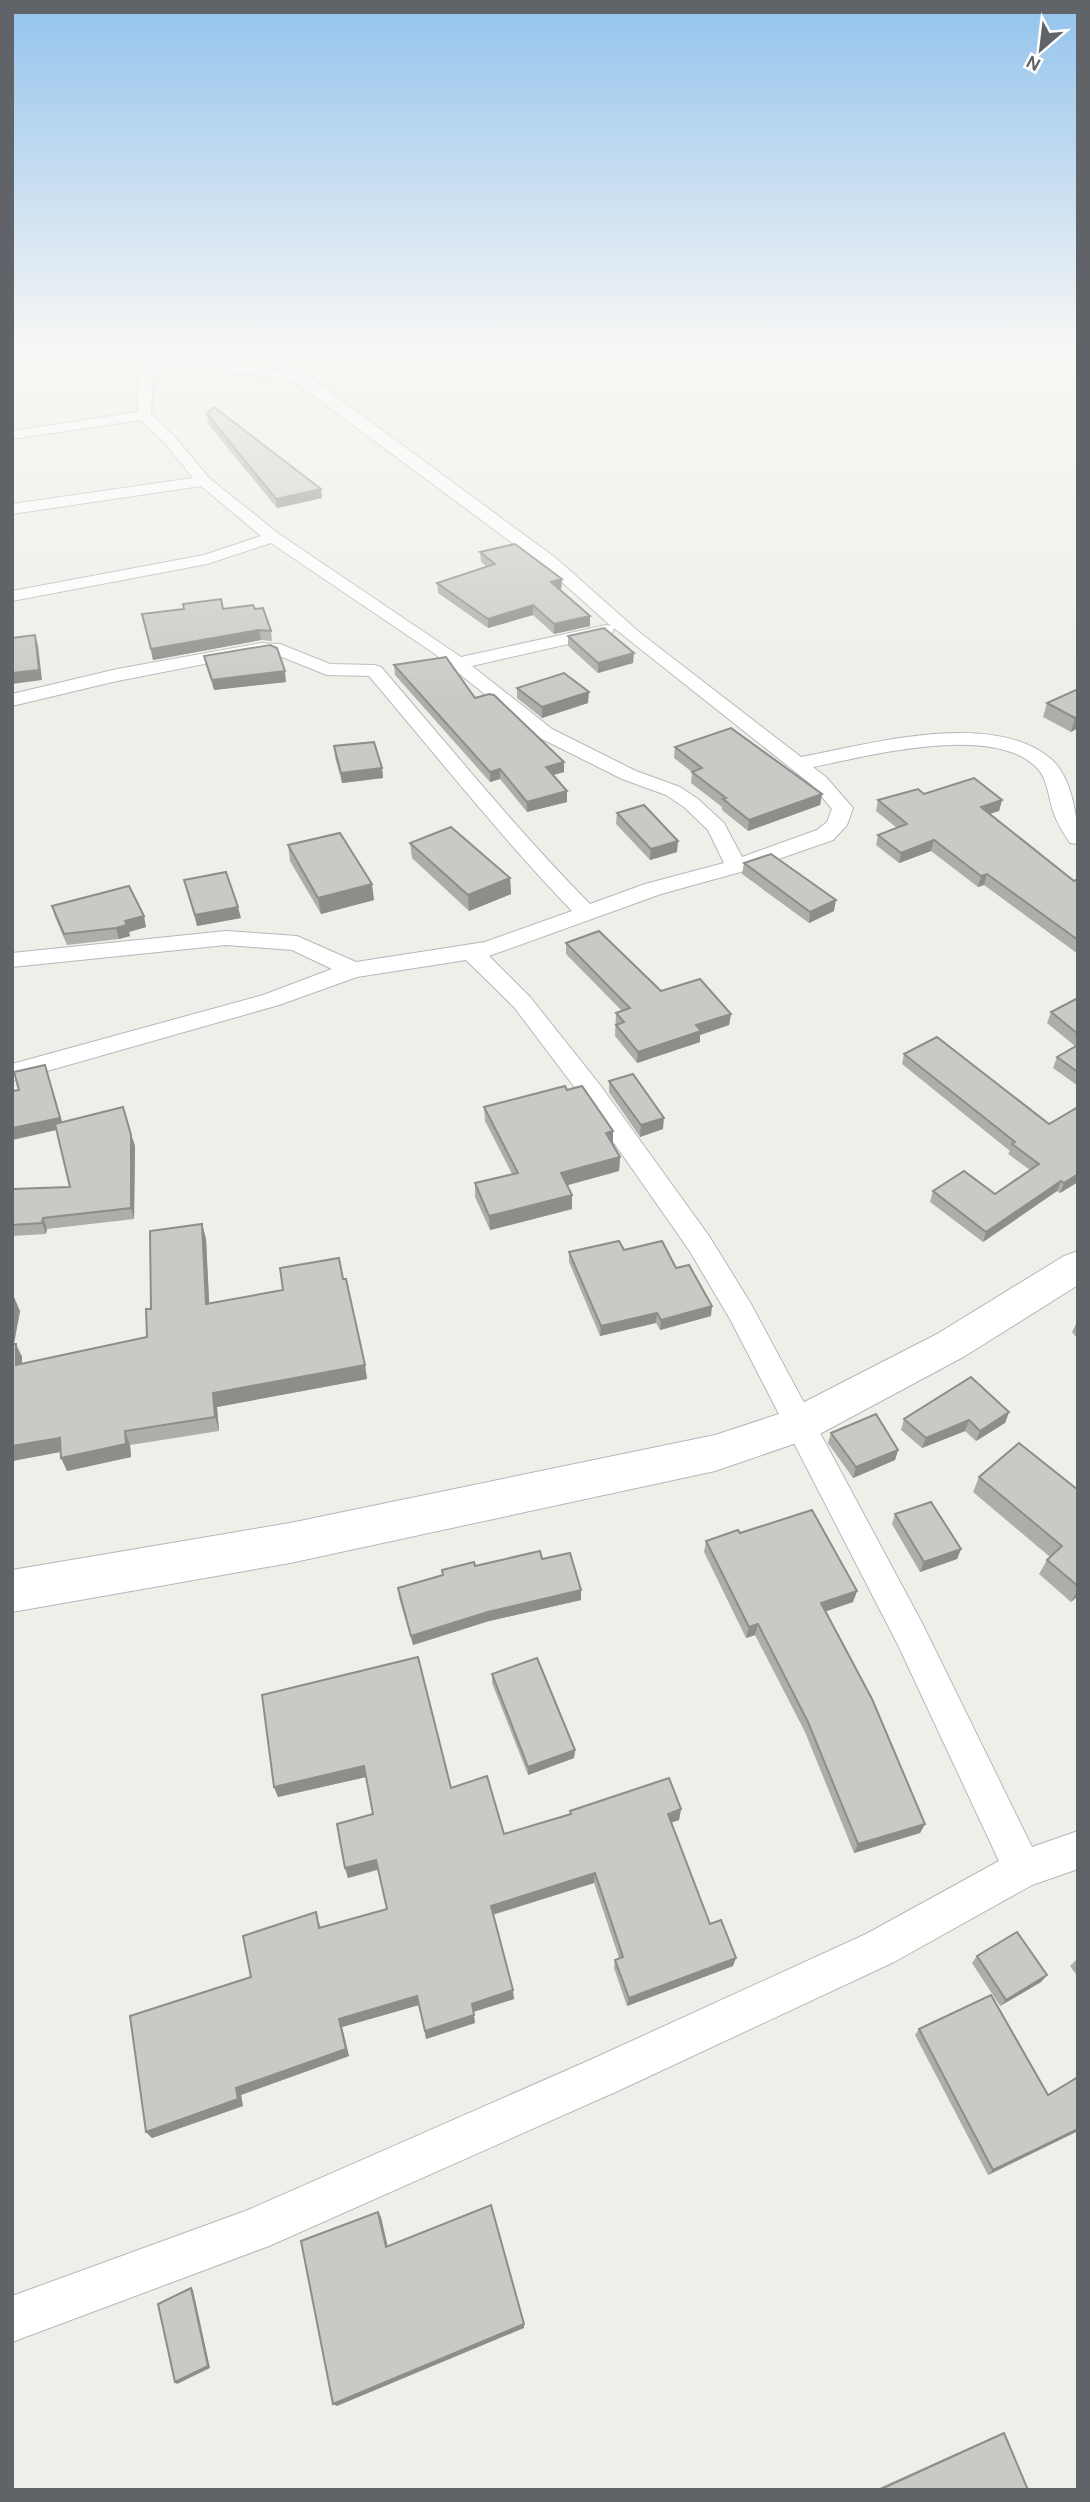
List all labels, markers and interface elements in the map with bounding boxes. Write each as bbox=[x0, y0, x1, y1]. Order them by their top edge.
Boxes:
north arrow bbox=[1006, 14, 1076, 84]
text: N bbox=[1022, 50, 1045, 76]

